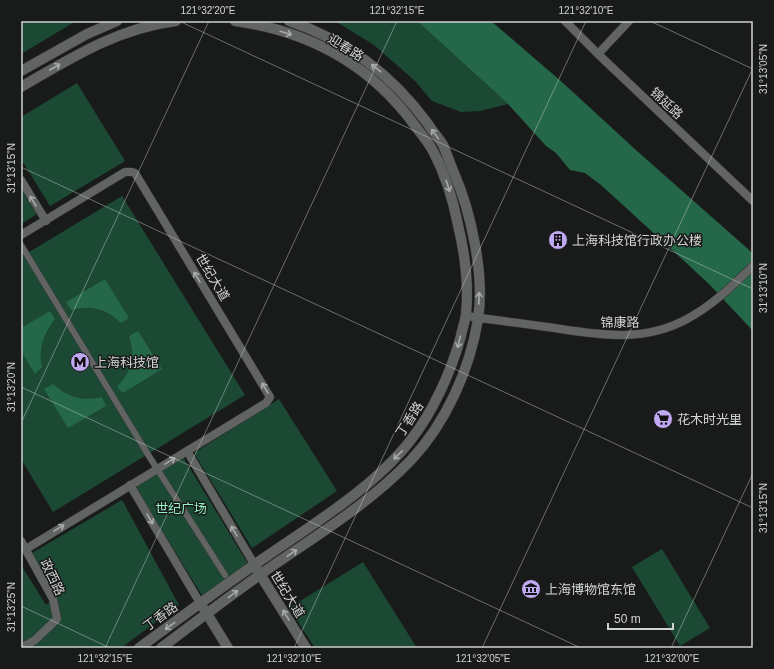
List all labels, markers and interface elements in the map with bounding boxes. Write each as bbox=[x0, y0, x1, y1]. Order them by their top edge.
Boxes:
text: 121°32'20"E bbox=[180, 5, 236, 16]
text: 121°32'15"E bbox=[369, 5, 425, 16]
text: 121°32'10"E bbox=[558, 5, 614, 16]
one-way arrow bbox=[280, 30, 293, 37]
street label: 迎春路 bbox=[325, 31, 366, 64]
text: 31°13'05"N bbox=[758, 44, 769, 94]
one-way arrow bbox=[49, 63, 61, 71]
one-way arrow bbox=[371, 64, 382, 73]
street label: 锦延路 bbox=[647, 85, 686, 122]
one-way arrow bbox=[431, 129, 439, 140]
text: 31°13'15"N bbox=[6, 143, 17, 193]
one-way arrow bbox=[445, 180, 452, 193]
one-way arrow bbox=[29, 195, 38, 206]
building icon: 上海科技馆行政办公楼 bbox=[547, 229, 569, 251]
place label: 上海科技馆行政办公楼 bbox=[572, 233, 702, 248]
street label: 世纪大道 bbox=[193, 251, 232, 303]
text: 31°13'10"N bbox=[758, 263, 769, 313]
one-way arrow bbox=[193, 271, 201, 283]
one-way arrow bbox=[476, 292, 483, 305]
street label: 锦康路 bbox=[600, 315, 640, 330]
one-way arrow bbox=[455, 335, 462, 348]
metro station icon: 上海科技馆 bbox=[69, 351, 91, 373]
place label: 上海科技馆 bbox=[94, 355, 159, 370]
text: 31°13'20"N bbox=[6, 362, 17, 412]
one-way arrow bbox=[260, 382, 268, 394]
street label: 丁香路 bbox=[393, 399, 426, 440]
supermarket icon: 花木时光里 bbox=[652, 408, 674, 430]
place label: 花木时光里 bbox=[677, 412, 742, 427]
one-way arrow bbox=[393, 450, 403, 460]
one-way arrow bbox=[164, 456, 176, 464]
text: 31°13'15"N bbox=[758, 483, 769, 533]
park label: 世纪广场 bbox=[155, 501, 207, 516]
one-way arrow bbox=[146, 513, 154, 525]
one-way arrow bbox=[53, 524, 65, 532]
one-way arrow bbox=[230, 525, 238, 537]
one-way arrow bbox=[286, 548, 298, 556]
street label: 政西路 bbox=[37, 556, 68, 598]
street label: 世纪大道 bbox=[267, 568, 308, 620]
museum icon: 上海博物馆东馆 bbox=[520, 578, 542, 600]
text: 31°13'25"N bbox=[6, 582, 17, 632]
place label: 上海博物馆东馆 bbox=[545, 582, 636, 597]
one-way arrow bbox=[228, 590, 239, 598]
street label: 丁香路 bbox=[140, 599, 180, 634]
scale bar bbox=[608, 605, 673, 631]
one-way arrow bbox=[281, 609, 289, 621]
text: 50 m bbox=[614, 612, 641, 626]
one-way arrow bbox=[164, 621, 175, 630]
text: 121°32'15"E bbox=[77, 653, 133, 664]
text: 121°32'10"E bbox=[266, 653, 322, 664]
text: 121°32'05"E bbox=[455, 653, 511, 664]
text: 121°32'00"E bbox=[644, 653, 700, 664]

